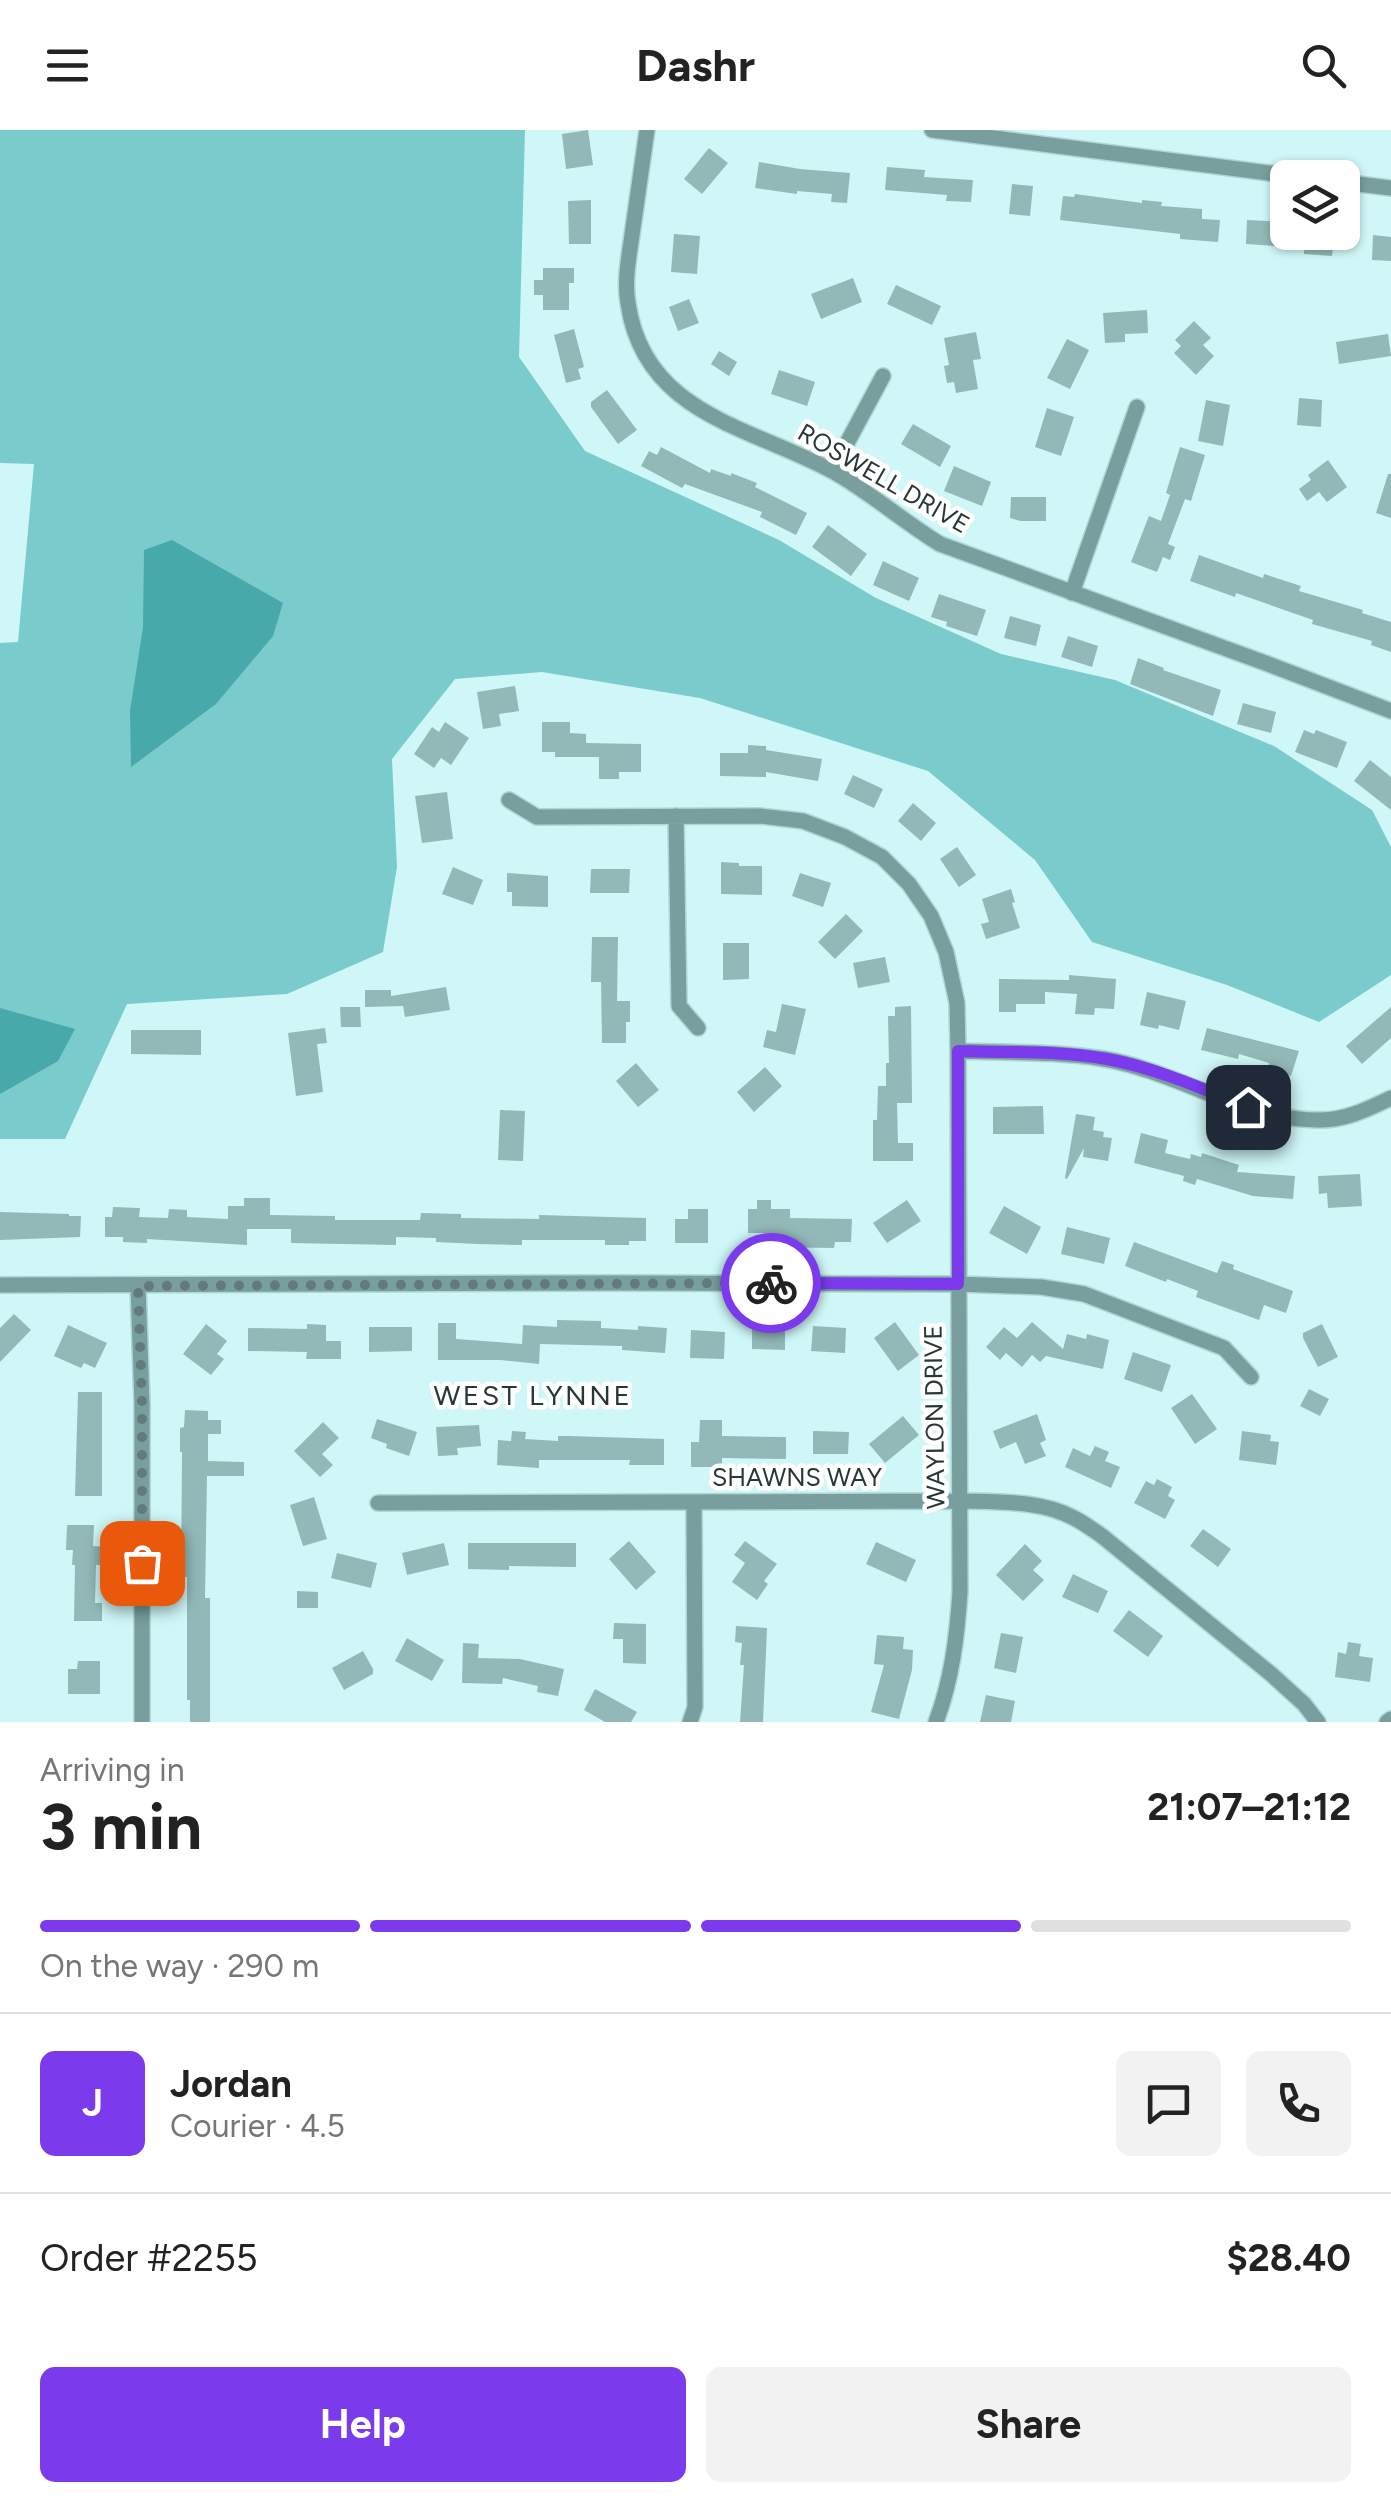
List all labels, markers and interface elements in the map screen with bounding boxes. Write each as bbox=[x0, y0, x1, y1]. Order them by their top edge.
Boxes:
icon: menu bbox=[40, 38, 95, 93]
text: Dashr bbox=[636, 38, 755, 92]
icon: search bbox=[1296, 38, 1351, 93]
map controls bbox=[1270, 160, 1360, 250]
button: layers bbox=[1270, 160, 1360, 250]
street label: ROSWELL DRIVE bbox=[793, 417, 975, 539]
pin bbox=[1206, 1065, 1291, 1150]
icon: home bbox=[1221, 1080, 1276, 1135]
courier bbox=[721, 1233, 821, 1333]
icon: bike bbox=[744, 1256, 799, 1311]
street label: WAYLON DRIVE bbox=[917, 1325, 951, 1509]
district label: WEST LYNNE bbox=[433, 1378, 633, 1412]
street label: SHAWNS WAY bbox=[712, 1462, 882, 1492]
pin bbox=[100, 1521, 185, 1606]
icon: bag bbox=[115, 1536, 170, 1591]
text: Arriving in bbox=[40, 1751, 185, 1789]
text: 21:07–21:12 bbox=[1147, 1784, 1351, 1830]
text: 3 min bbox=[40, 1787, 202, 1865]
text: On the way · 290 m bbox=[40, 1947, 319, 1985]
button: chat bbox=[1116, 2051, 1221, 2156]
button: phone bbox=[1246, 2051, 1351, 2156]
text: Jordan bbox=[170, 2061, 292, 2107]
text: J bbox=[82, 2080, 103, 2126]
text: Courier · 4.5 bbox=[170, 2107, 345, 2145]
text: Order #2255 bbox=[40, 2235, 258, 2281]
text: $28.40 bbox=[1227, 2235, 1351, 2281]
button: Help bbox=[40, 2367, 686, 2482]
button: Share bbox=[706, 2367, 1351, 2482]

